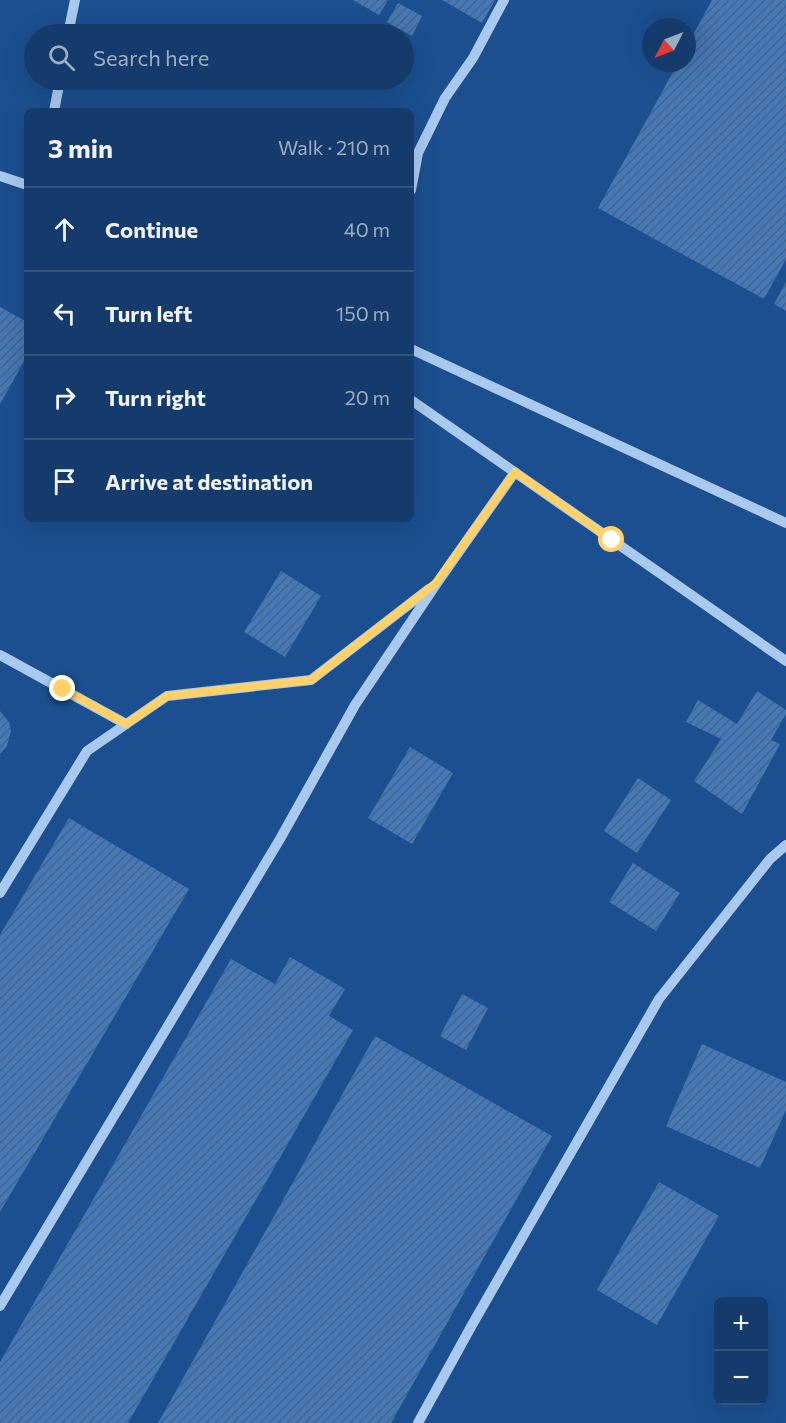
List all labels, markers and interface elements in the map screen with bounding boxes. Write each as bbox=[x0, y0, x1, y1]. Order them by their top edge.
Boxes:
north arrow bbox=[642, 18, 696, 72]
search box bbox=[24, 24, 414, 90]
icon: search bbox=[45, 41, 78, 74]
text: Search here bbox=[93, 44, 209, 71]
text: 3 min bbox=[48, 132, 113, 163]
text: Walk · 210 m bbox=[278, 135, 390, 159]
icon: ahead bbox=[48, 213, 81, 246]
text: Continue bbox=[105, 216, 198, 243]
text: 40 m bbox=[344, 217, 390, 241]
icon: left bbox=[48, 297, 81, 330]
text: Turn left bbox=[105, 300, 192, 327]
text: 150 m bbox=[336, 301, 390, 325]
icon: right bbox=[48, 381, 81, 414]
text: Turn right bbox=[105, 384, 206, 411]
text: 20 m bbox=[345, 385, 390, 409]
icon: arrive bbox=[48, 465, 81, 498]
text: Arrive at destination bbox=[105, 468, 313, 495]
route start bbox=[598, 526, 624, 552]
route end bbox=[49, 675, 75, 701]
map controls bbox=[714, 1297, 768, 1405]
button: + bbox=[714, 1297, 768, 1351]
button: − bbox=[714, 1351, 768, 1405]

